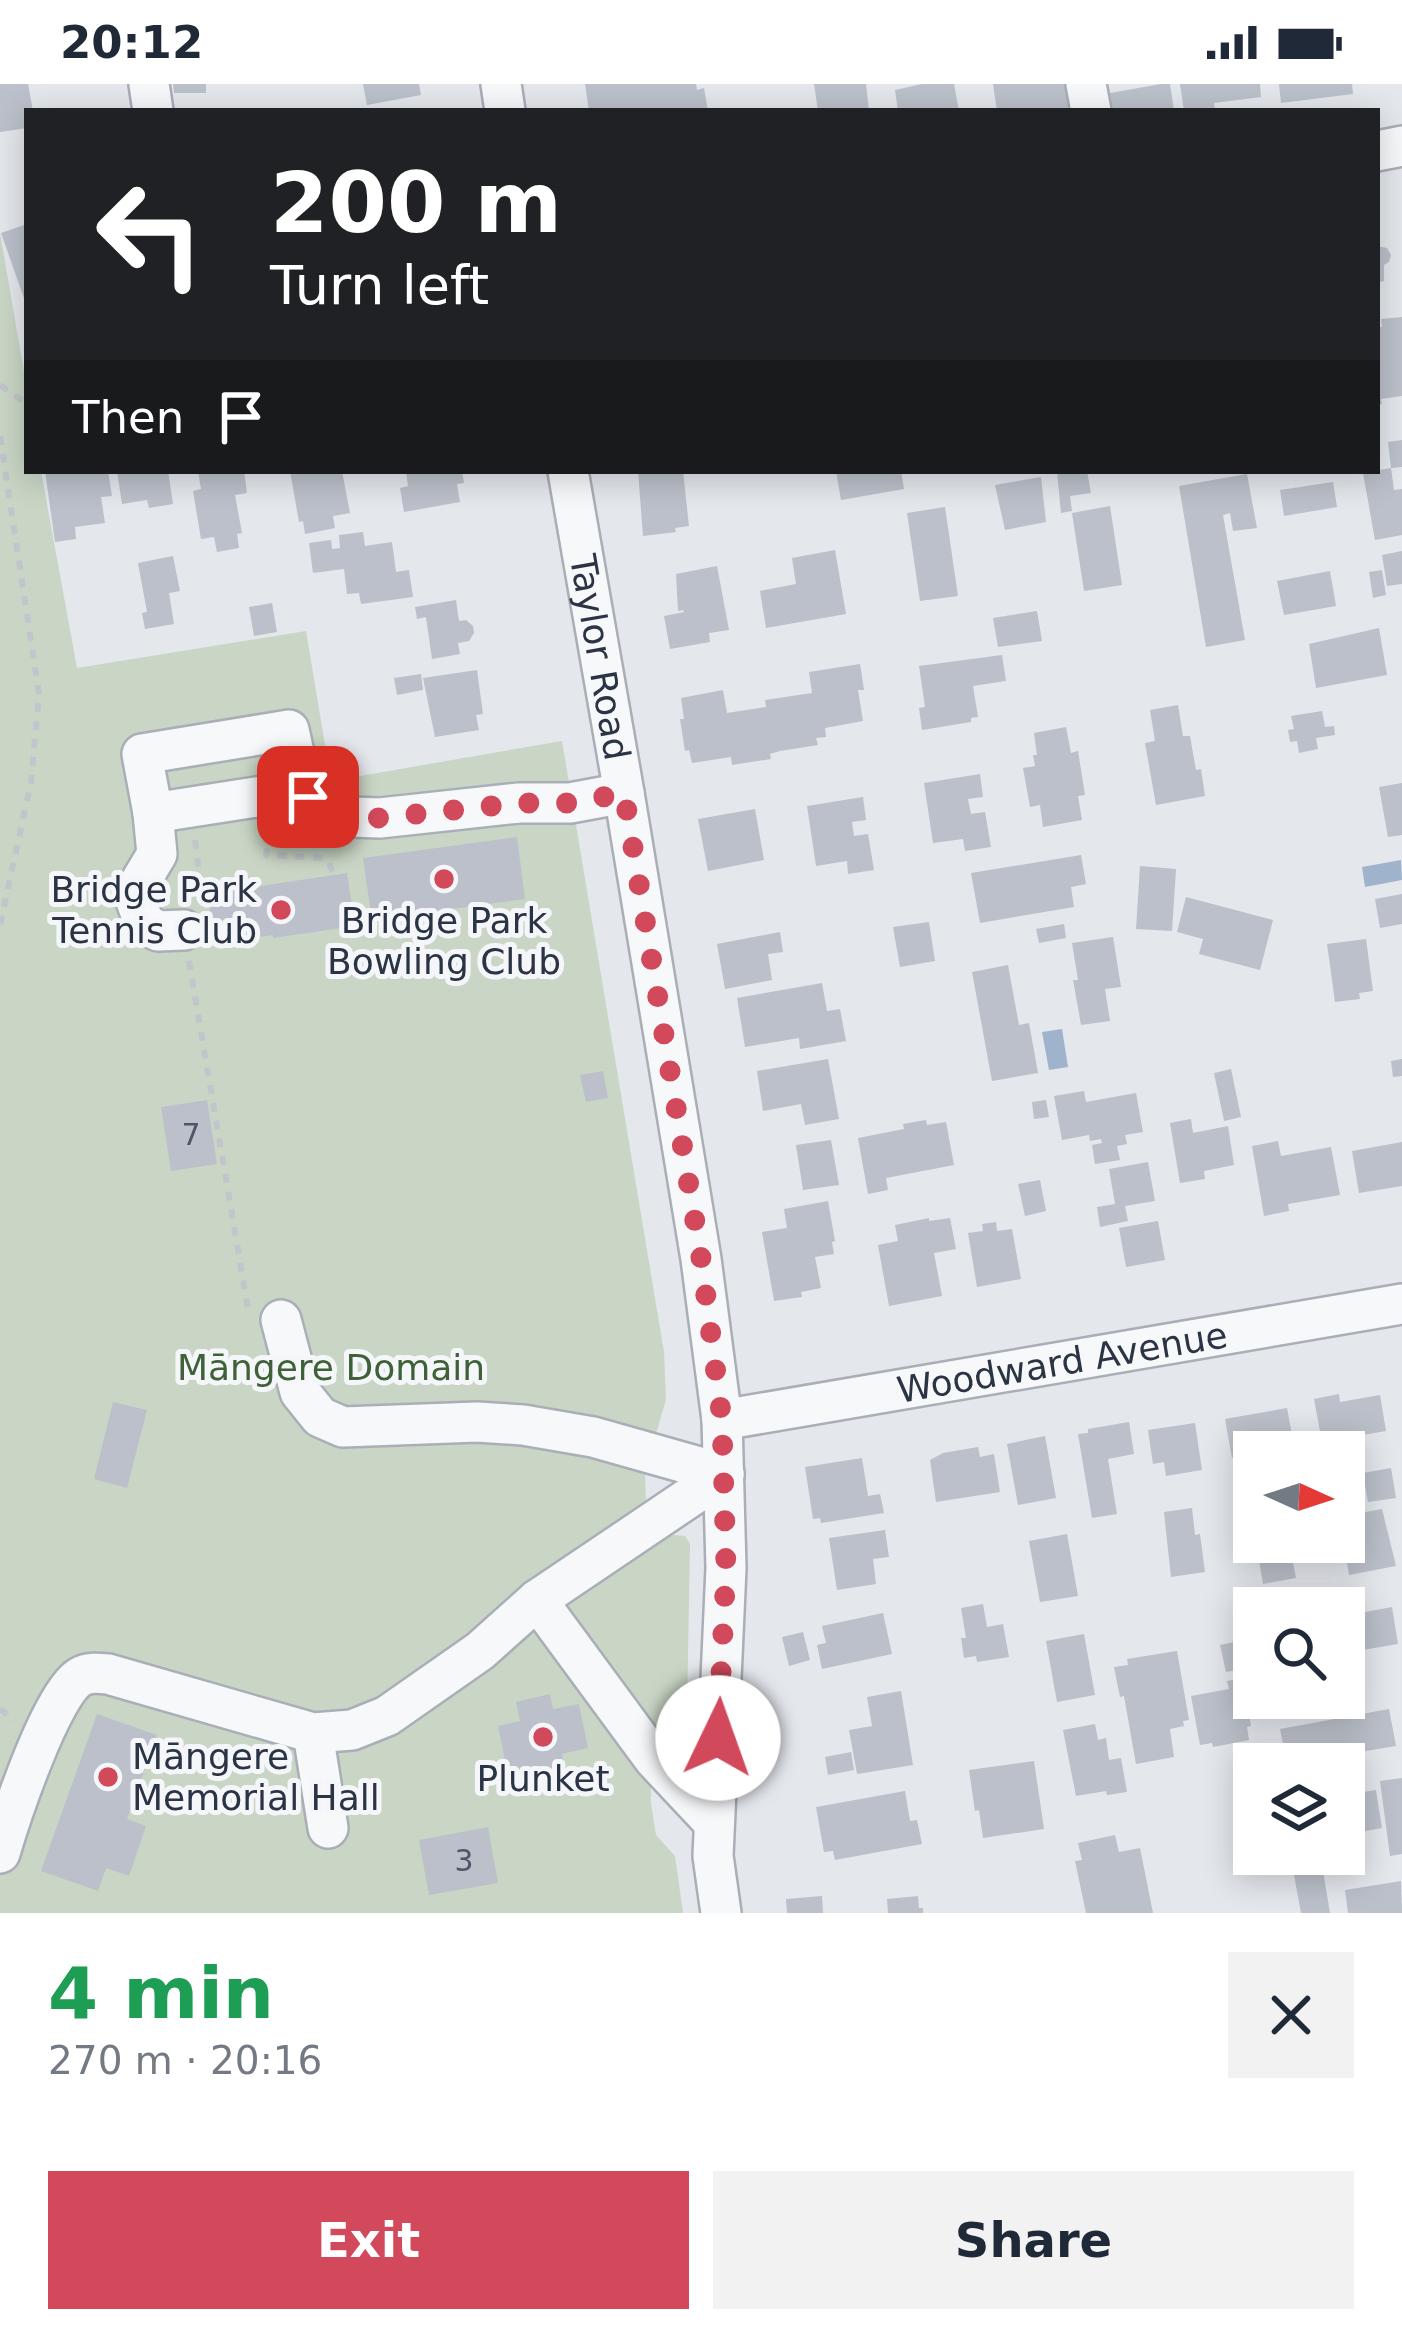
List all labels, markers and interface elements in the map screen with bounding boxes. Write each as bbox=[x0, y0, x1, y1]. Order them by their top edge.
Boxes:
text: 20:12 bbox=[60, 16, 203, 69]
text: 200 m bbox=[270, 154, 562, 252]
icon: left bbox=[72, 156, 228, 312]
text: Turn left bbox=[270, 254, 489, 317]
icon: arrive bbox=[208, 384, 274, 450]
text: Then bbox=[72, 391, 184, 444]
street label: Taylor Road bbox=[562, 550, 638, 763]
pin bbox=[257, 746, 359, 848]
icon: arrive bbox=[275, 764, 341, 830]
marker: Bridge Park Bowling Club bbox=[431, 866, 457, 892]
place label: Bridge Park Tennis Club bbox=[50, 869, 257, 951]
marker: Bridge Park Tennis Club bbox=[268, 897, 294, 923]
place label: Bridge Park Bowling Club bbox=[327, 900, 561, 982]
house number: 7 bbox=[181, 1117, 201, 1152]
street label: Woodward Avenue bbox=[894, 1314, 1230, 1411]
park label: Māngere Domain bbox=[177, 1347, 485, 1388]
north arrow bbox=[1233, 1431, 1365, 1563]
map controls bbox=[1233, 1431, 1365, 1875]
button: search bbox=[1233, 1587, 1365, 1719]
position arrow bbox=[655, 1675, 781, 1801]
marker: Plunket bbox=[530, 1724, 556, 1750]
place label: Māngere Memorial Hall bbox=[132, 1736, 380, 1818]
button: layers bbox=[1233, 1743, 1365, 1875]
place label: Plunket bbox=[476, 1758, 610, 1799]
marker: Māngere Memorial Hall bbox=[95, 1764, 121, 1790]
house number: 3 bbox=[454, 1843, 474, 1878]
text: 4 min bbox=[48, 1951, 274, 2035]
button: close bbox=[1228, 1952, 1354, 2078]
text: 270 m · 20:16 bbox=[48, 2038, 322, 2083]
button: Exit bbox=[48, 2171, 689, 2309]
button: Share bbox=[713, 2171, 1354, 2309]

